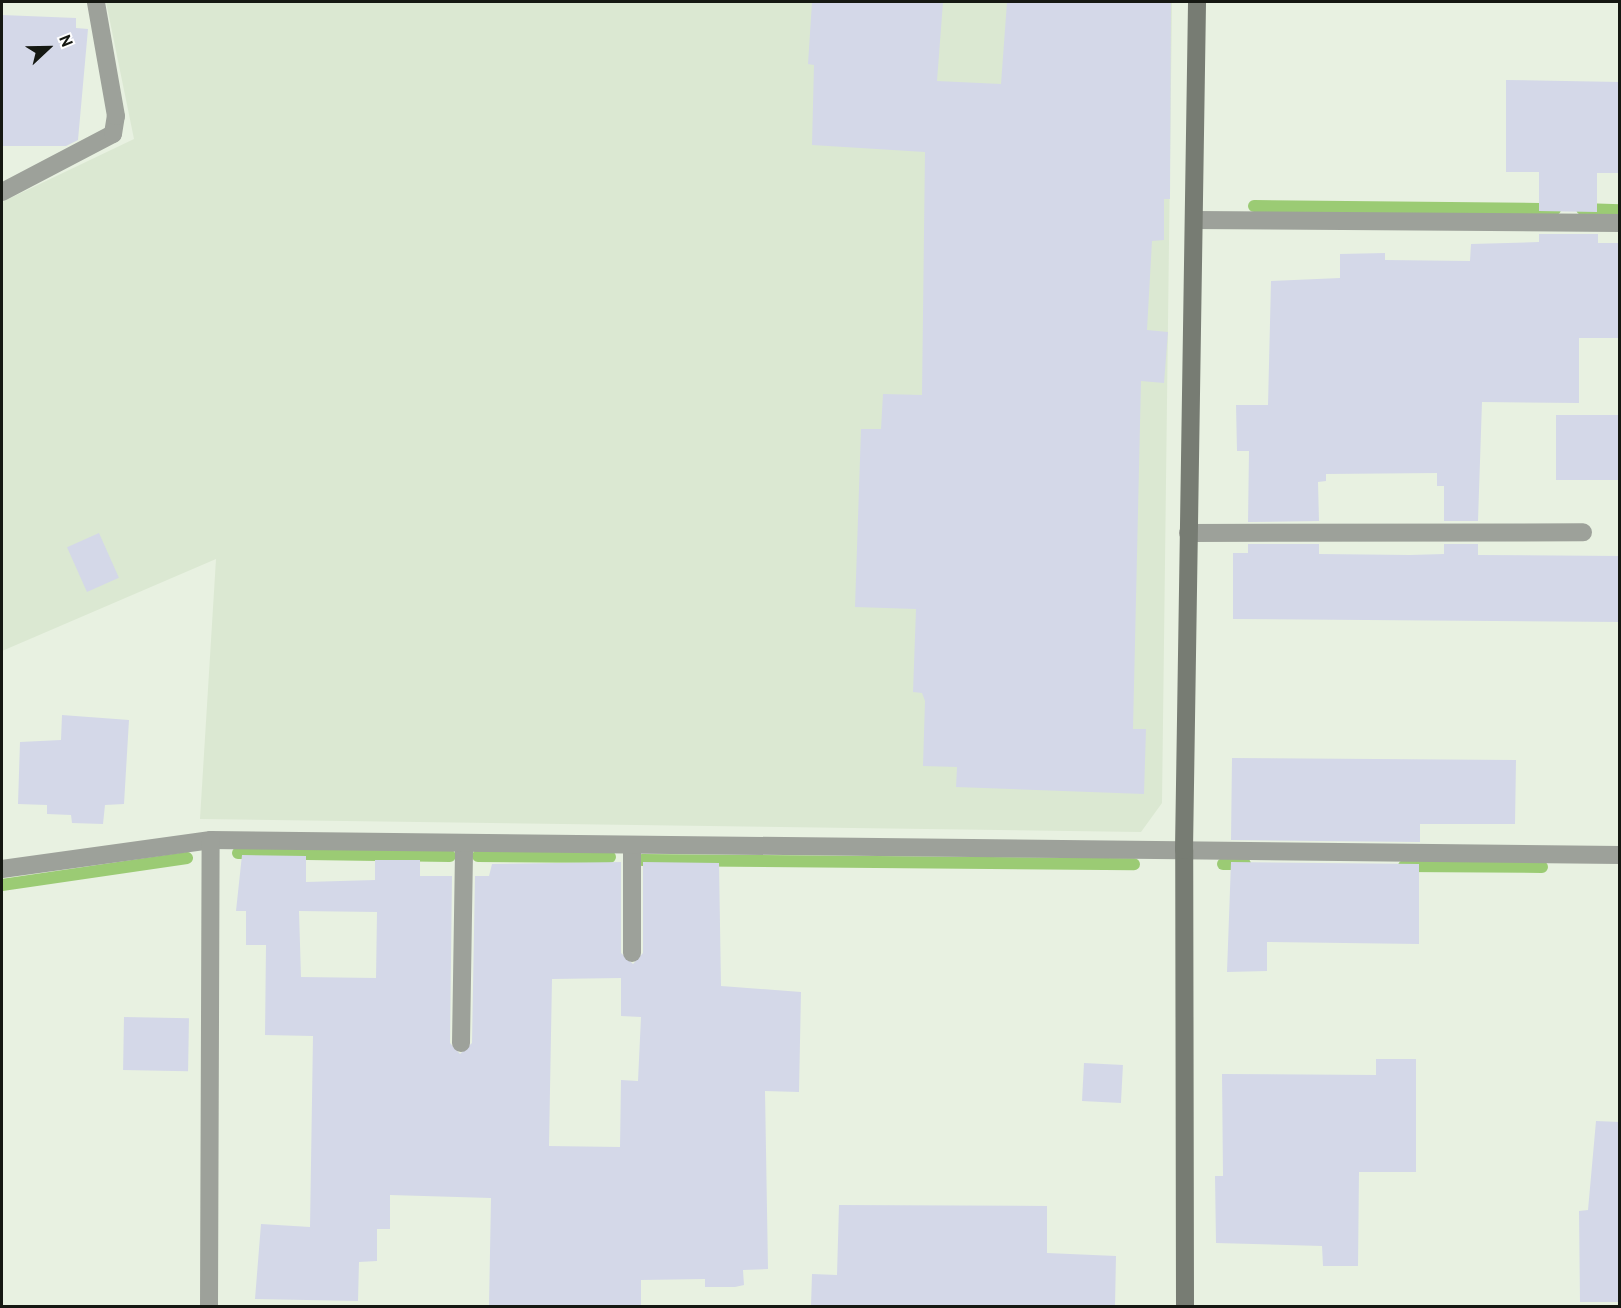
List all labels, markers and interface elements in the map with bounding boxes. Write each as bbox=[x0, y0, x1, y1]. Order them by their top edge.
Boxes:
north arrow bbox=[18, 18, 78, 78]
text: N bbox=[53, 32, 76, 50]

